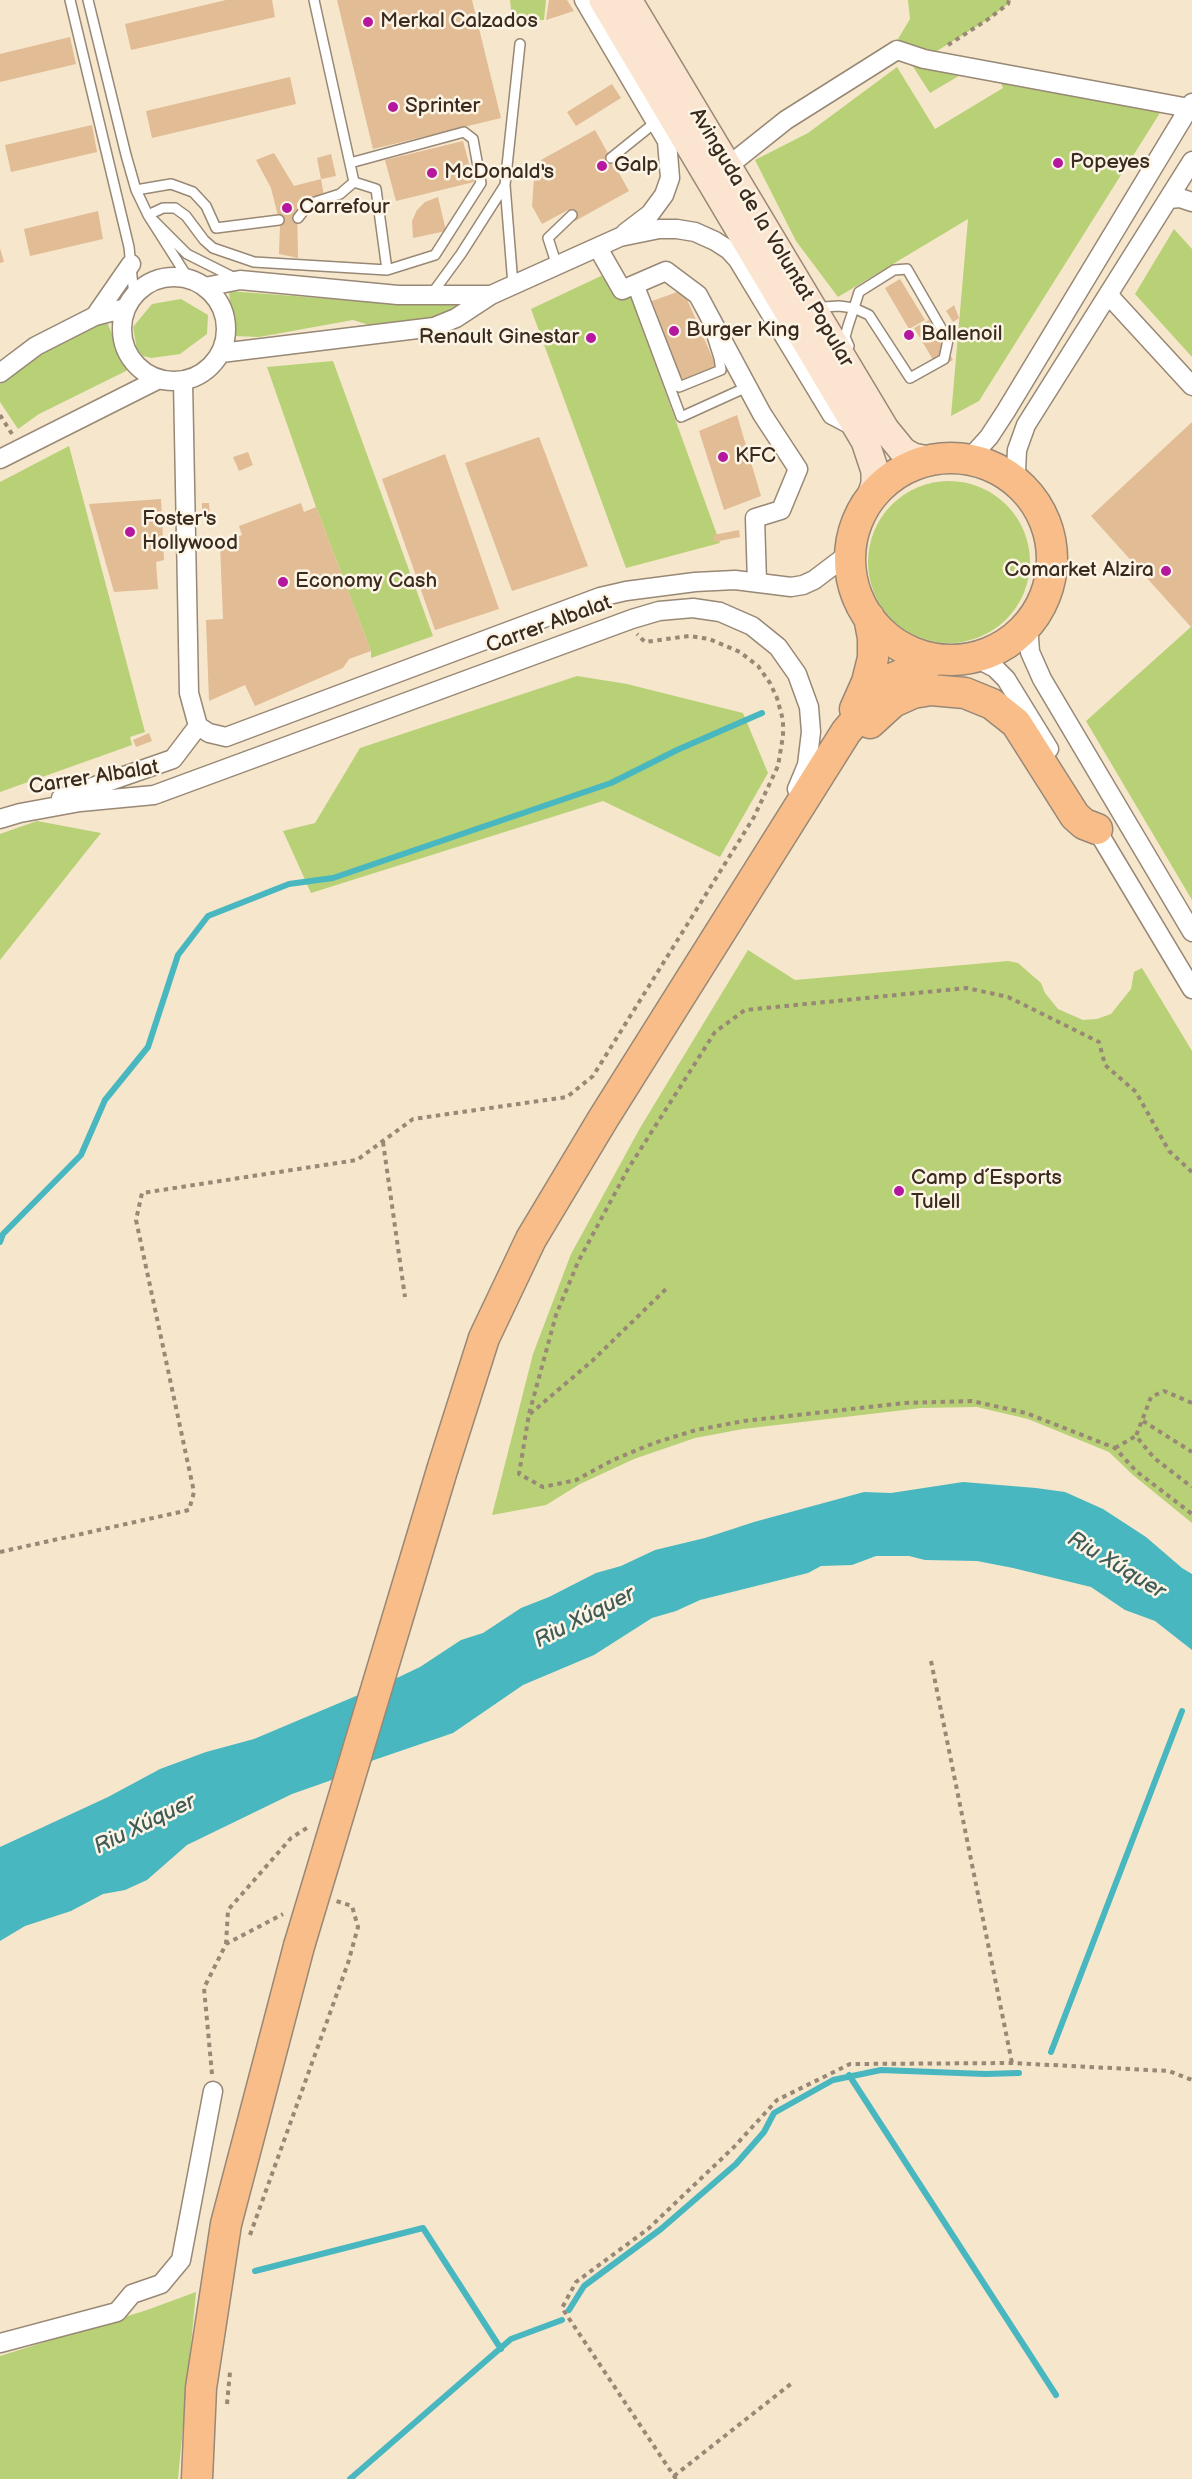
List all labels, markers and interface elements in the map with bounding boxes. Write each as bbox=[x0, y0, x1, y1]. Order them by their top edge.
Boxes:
place label: Merkal Calzados bbox=[380, 9, 538, 35]
marker: Merkal Calzados bbox=[361, 15, 375, 29]
place label: Sprinter bbox=[405, 94, 480, 120]
marker: Sprinter bbox=[386, 100, 400, 114]
street label: Avinguda de la Voluntat Popular bbox=[683, 104, 859, 372]
place label: Popeyes bbox=[1070, 150, 1150, 176]
place label: Galp bbox=[614, 153, 658, 179]
marker: Popeyes bbox=[1051, 156, 1065, 170]
marker: Galp bbox=[595, 159, 609, 173]
place label: McDonald's bbox=[444, 160, 554, 186]
marker: McDonald's bbox=[425, 166, 439, 180]
place label: Carrefour bbox=[299, 195, 390, 221]
marker: Carrefour bbox=[280, 201, 294, 215]
place label: Burger King bbox=[686, 318, 800, 344]
place label: Ballenoil bbox=[921, 322, 1002, 348]
marker: Burger King bbox=[667, 324, 681, 338]
place label: Renault Ginestar bbox=[419, 325, 579, 351]
marker: Ballenoil bbox=[902, 328, 916, 342]
marker: Renault Ginestar bbox=[584, 331, 598, 345]
place label: KFC bbox=[735, 444, 776, 470]
marker: KFC bbox=[716, 450, 730, 464]
place label: Foster's Hollywood bbox=[142, 507, 238, 557]
marker: Foster's Hollywood bbox=[123, 525, 137, 539]
place label: Comarket Alzira bbox=[1004, 558, 1154, 584]
marker: Comarket Alzira bbox=[1159, 564, 1173, 578]
place label: Economy Cash bbox=[295, 569, 437, 595]
marker: Economy Cash bbox=[276, 575, 290, 589]
street label: Carrer Albalat bbox=[483, 591, 615, 659]
street label: Carrer Albalat bbox=[27, 755, 161, 801]
place label: Camp d´Esports Tulell bbox=[911, 1166, 1062, 1216]
marker: Camp d´Esports Tulell bbox=[892, 1184, 906, 1198]
water label: Riu Xúquer bbox=[1062, 1527, 1170, 1605]
water label: Riu Xúquer bbox=[530, 1581, 640, 1655]
water label: Riu Xúquer bbox=[90, 1789, 200, 1861]

